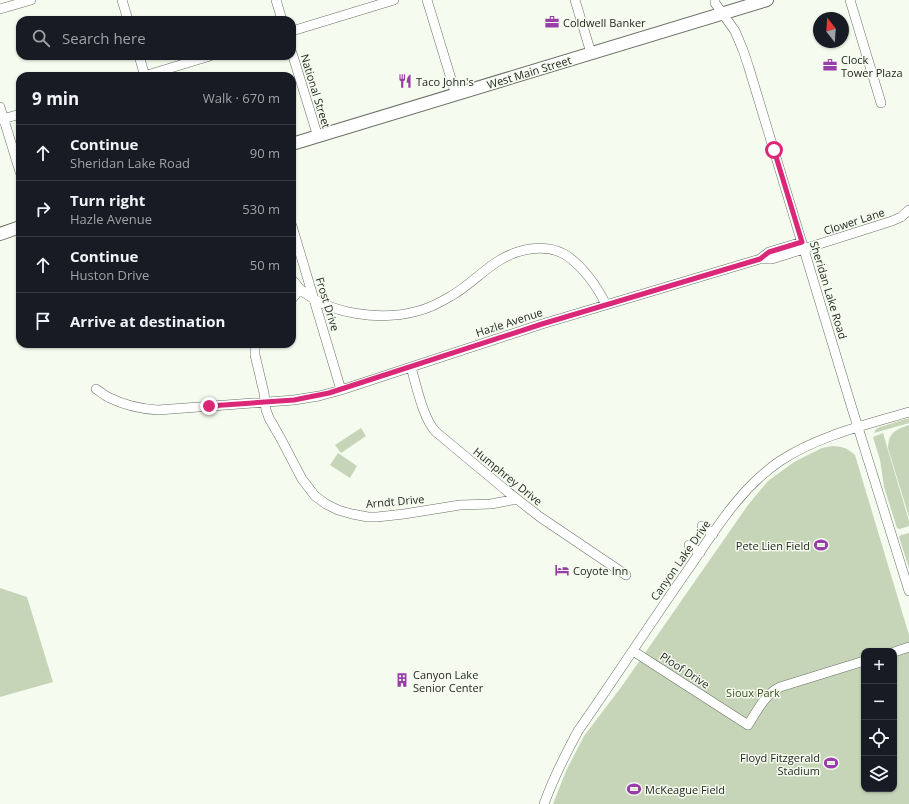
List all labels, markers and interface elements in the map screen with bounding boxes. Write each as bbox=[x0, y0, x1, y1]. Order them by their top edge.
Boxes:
north arrow bbox=[813, 12, 849, 48]
office icon: Coldwell Banker bbox=[544, 14, 560, 30]
place label: Coldwell Banker bbox=[563, 15, 646, 30]
search box bbox=[16, 16, 296, 60]
icon: search bbox=[30, 27, 52, 49]
text: Search here bbox=[62, 28, 146, 48]
street label: National Street bbox=[298, 52, 334, 130]
street label: West Main Street bbox=[485, 52, 573, 92]
place label: Clock Tower Plaza bbox=[841, 52, 903, 80]
office icon: Clock Tower Plaza bbox=[822, 57, 838, 73]
restaurant icon: Taco John's bbox=[397, 73, 413, 89]
place label: Taco John's bbox=[416, 74, 474, 89]
text: 9 min bbox=[32, 87, 79, 110]
text: Walk · 670 m bbox=[203, 89, 280, 107]
text: Continue bbox=[70, 134, 138, 154]
route start bbox=[765, 141, 783, 159]
icon: ahead bbox=[32, 142, 54, 164]
text: 90 m bbox=[250, 144, 280, 162]
text: Sheridan Lake Road bbox=[70, 154, 190, 172]
text: Turn right bbox=[70, 190, 145, 210]
icon: right bbox=[32, 198, 54, 220]
text: 530 m bbox=[242, 200, 280, 218]
street label: Clower Lane bbox=[822, 204, 886, 238]
text: Hazle Avenue bbox=[70, 210, 152, 228]
street label: Sheridan Lake Road bbox=[807, 239, 851, 341]
text: Continue bbox=[70, 246, 138, 266]
icon: ahead bbox=[32, 254, 54, 276]
text: 50 m bbox=[250, 256, 280, 274]
text: Huston Drive bbox=[70, 266, 149, 284]
street label: Frost Drive bbox=[313, 275, 343, 333]
street label: Hazle Avenue bbox=[474, 304, 544, 340]
icon: arrive bbox=[32, 310, 54, 332]
text: Arrive at destination bbox=[70, 311, 225, 331]
route end bbox=[200, 397, 218, 415]
street label: Humphrey Drive bbox=[470, 444, 546, 508]
street label: Arndt Drive bbox=[365, 491, 425, 511]
street label: Canyon Lake Drive bbox=[647, 517, 713, 603]
sports icon: Pete Lien Field bbox=[813, 537, 829, 553]
place label: Pete Lien Field bbox=[736, 538, 810, 553]
hotel icon: Coyote Inn bbox=[554, 562, 570, 578]
place label: Coyote Inn bbox=[573, 563, 628, 578]
street label: Ploof Drive bbox=[657, 648, 713, 692]
map controls bbox=[861, 648, 897, 792]
button: + bbox=[861, 648, 897, 684]
place label: Canyon Lake Senior Center bbox=[413, 667, 484, 695]
building icon: Canyon Lake Senior Center bbox=[394, 672, 410, 688]
button: − bbox=[861, 684, 897, 720]
park label: Sioux Park bbox=[726, 685, 780, 700]
button: locate bbox=[861, 720, 897, 756]
place label: Floyd Fitzgerald Stadium bbox=[740, 750, 820, 778]
sports icon: Floyd Fitzgerald Stadium bbox=[823, 755, 839, 771]
button: layers bbox=[861, 756, 897, 792]
sports icon: McKeague Field bbox=[626, 781, 642, 797]
place label: McKeague Field bbox=[645, 782, 725, 797]

